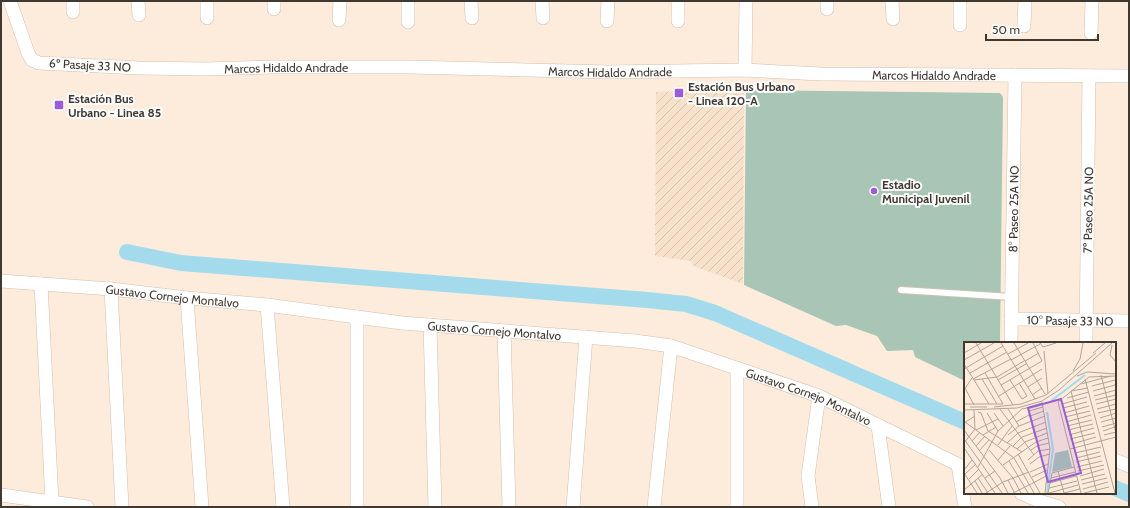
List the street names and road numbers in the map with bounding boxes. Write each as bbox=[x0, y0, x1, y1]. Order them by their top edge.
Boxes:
street label: 6º Pasaje 33 NO bbox=[49, 55, 131, 75]
street label: Marcos Hidaldo Andrade bbox=[224, 60, 348, 76]
street label: Marcos Hidaldo Andrade bbox=[548, 63, 672, 80]
street label: Marcos Hidaldo Andrade bbox=[872, 67, 996, 83]
street label: 8° Paseo 25A NO bbox=[1005, 165, 1021, 253]
street label: 7º Paseo 25A NO bbox=[1080, 167, 1096, 253]
street label: Gustavo Cornejo Montalvo bbox=[105, 281, 240, 310]
street label: 10° Pasaje 33 NO bbox=[1027, 312, 1113, 328]
street label: Gustavo Cornejo Montalvo bbox=[427, 317, 562, 343]
street label: Gustavo Cornejo Montalvo bbox=[744, 364, 874, 428]

